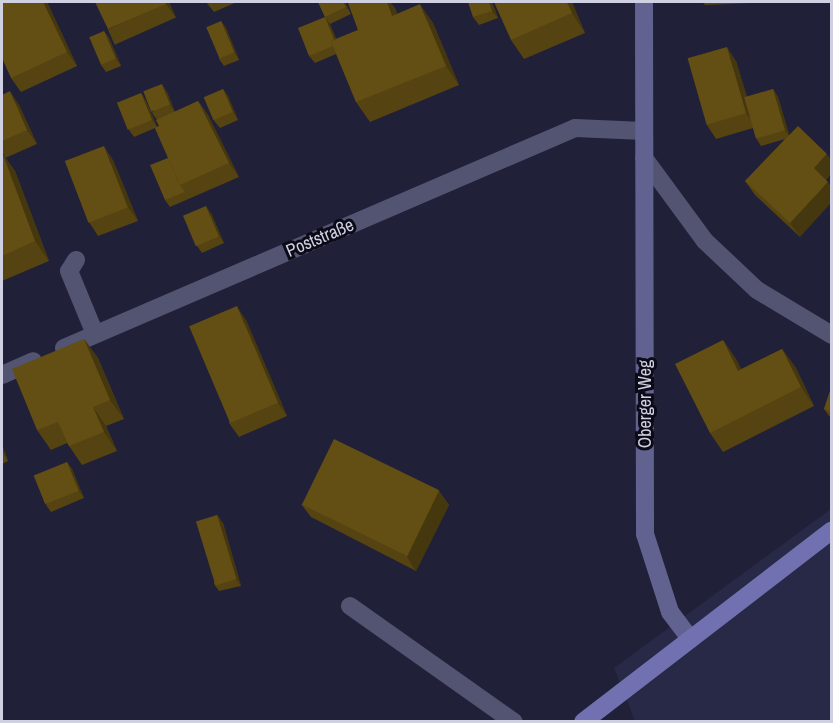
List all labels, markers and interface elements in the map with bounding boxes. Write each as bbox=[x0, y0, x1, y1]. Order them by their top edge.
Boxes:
street label: Poststraße bbox=[283, 214, 357, 262]
street label: Oberger Weg bbox=[634, 360, 656, 448]

